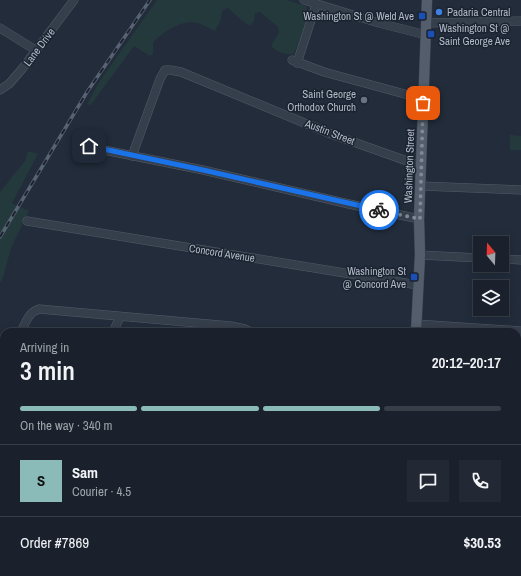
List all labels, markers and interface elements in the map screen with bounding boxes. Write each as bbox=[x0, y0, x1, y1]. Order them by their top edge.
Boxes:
place label: Padaria Central bbox=[447, 5, 510, 19]
marker: Padaria Central bbox=[434, 7, 444, 17]
place label: Washington St @ Weld Ave bbox=[303, 9, 414, 23]
marker: Washington St @ Weld Ave bbox=[417, 11, 427, 21]
place label: Washington St @ Saint George Ave bbox=[439, 21, 510, 48]
street label: Lane Drive bbox=[20, 25, 58, 69]
marker: Washington St @ Saint George Ave bbox=[426, 29, 436, 39]
pin bbox=[406, 86, 440, 120]
place label: Saint George Orthodox Church bbox=[287, 87, 356, 114]
icon: bag bbox=[412, 92, 434, 114]
marker: Saint George Orthodox Church bbox=[359, 95, 369, 105]
street label: Austin Street bbox=[302, 116, 357, 148]
street label: Washington Street bbox=[401, 128, 417, 203]
pin bbox=[72, 129, 106, 163]
icon: home bbox=[78, 135, 100, 157]
courier bbox=[359, 190, 399, 230]
icon: bike bbox=[368, 199, 390, 221]
north arrow bbox=[473, 236, 509, 272]
map controls bbox=[473, 236, 509, 316]
street label: Concord Avenue bbox=[188, 241, 256, 265]
place label: Washington St @ Concord Ave bbox=[343, 264, 406, 291]
marker: Washington St @ Concord Ave bbox=[409, 272, 419, 282]
button: layers bbox=[473, 280, 509, 316]
text: Arriving in bbox=[20, 339, 69, 356]
text: 20:12–20:17 bbox=[432, 352, 501, 373]
text: 3 min bbox=[20, 353, 75, 388]
text: On the way · 340 m bbox=[20, 417, 112, 434]
button: chat bbox=[407, 460, 449, 502]
button: phone bbox=[459, 460, 501, 502]
text: Sam bbox=[72, 462, 98, 483]
text: S bbox=[37, 470, 45, 491]
text: Courier · 4.5 bbox=[72, 483, 131, 500]
text: Order #7869 bbox=[20, 532, 89, 553]
text: $30.53 bbox=[463, 532, 501, 553]

